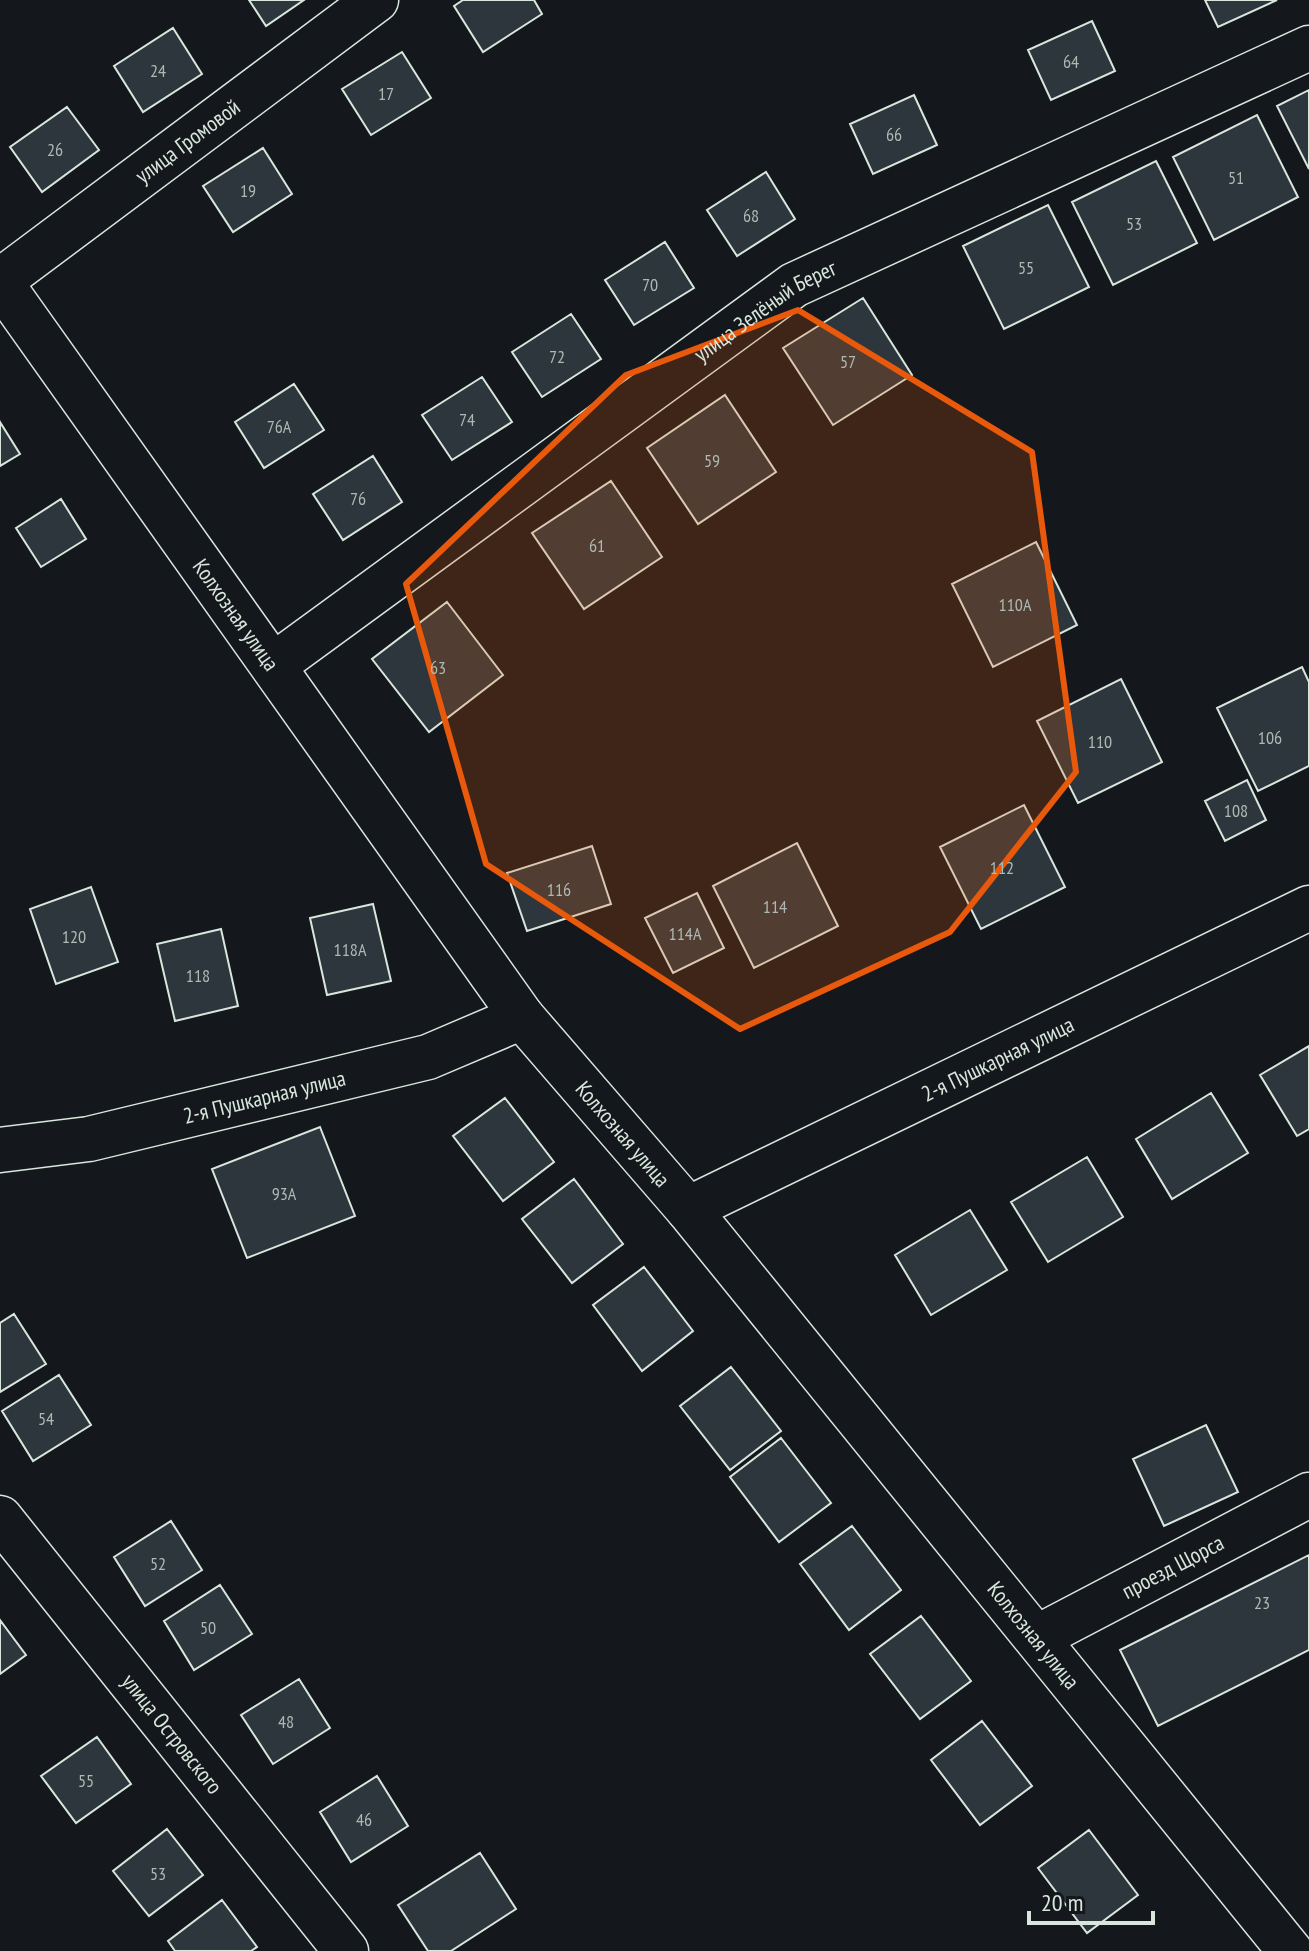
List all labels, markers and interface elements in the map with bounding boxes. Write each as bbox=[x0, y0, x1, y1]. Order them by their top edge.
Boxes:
house number: 64 bbox=[1063, 50, 1079, 73]
house number: 24 bbox=[150, 59, 166, 82]
house number: 17 bbox=[378, 82, 394, 105]
street label: улица Громовой bbox=[129, 93, 245, 189]
house number: 66 bbox=[886, 123, 902, 146]
house number: 26 bbox=[47, 138, 63, 161]
house number: 51 bbox=[1228, 166, 1244, 189]
house number: 19 bbox=[240, 179, 256, 202]
house number: 68 bbox=[743, 204, 759, 227]
house number: 53 bbox=[1126, 212, 1142, 235]
street label: улица Зелёный Берег bbox=[688, 253, 841, 368]
house number: 55 bbox=[1018, 256, 1034, 279]
house number: 70 bbox=[642, 273, 658, 296]
house number: 72 bbox=[549, 345, 565, 368]
house number: 57 bbox=[840, 350, 856, 373]
house number: 74 bbox=[459, 408, 475, 431]
house number: 76А bbox=[267, 415, 292, 438]
house number: 59 bbox=[704, 449, 720, 472]
house number: 76 bbox=[350, 487, 366, 510]
house number: 61 bbox=[589, 534, 605, 557]
street label: Колхозная улица bbox=[187, 553, 286, 676]
house number: 110А bbox=[999, 593, 1032, 616]
house number: 63 bbox=[430, 656, 446, 679]
house number: 106 bbox=[1258, 726, 1282, 749]
house number: 110 bbox=[1088, 730, 1112, 753]
house number: 108 bbox=[1224, 799, 1248, 822]
house number: 112 bbox=[990, 856, 1014, 879]
house number: 116 bbox=[547, 878, 571, 901]
house number: 114 bbox=[763, 895, 787, 918]
house number: 114А bbox=[669, 922, 702, 945]
house number: 120 bbox=[62, 925, 86, 948]
house number: 118А bbox=[334, 938, 367, 961]
house number: 118 bbox=[186, 964, 210, 987]
street label: 2-я Пушкарная улица bbox=[917, 1010, 1078, 1108]
street label: 2-я Пушкарная улица bbox=[180, 1063, 348, 1130]
street label: Колхозная улица bbox=[570, 1075, 676, 1193]
house number: 93А bbox=[272, 1182, 297, 1205]
house number: 54 bbox=[38, 1407, 54, 1430]
street label: проезд Щорса bbox=[1117, 1528, 1228, 1605]
house number: 52 bbox=[150, 1552, 166, 1575]
street label: Колхозная улица bbox=[982, 1575, 1086, 1695]
house number: 23 bbox=[1254, 1591, 1270, 1614]
house number: 50 bbox=[200, 1616, 216, 1639]
street label: улица Островского bbox=[116, 1668, 229, 1799]
house number: 48 bbox=[278, 1710, 294, 1733]
house number: 55 bbox=[78, 1769, 94, 1792]
house number: 46 bbox=[356, 1808, 372, 1831]
house number: 53 bbox=[150, 1862, 166, 1885]
scale bar bbox=[1029, 1875, 1153, 1925]
text: 20 m bbox=[1041, 1887, 1083, 1918]

